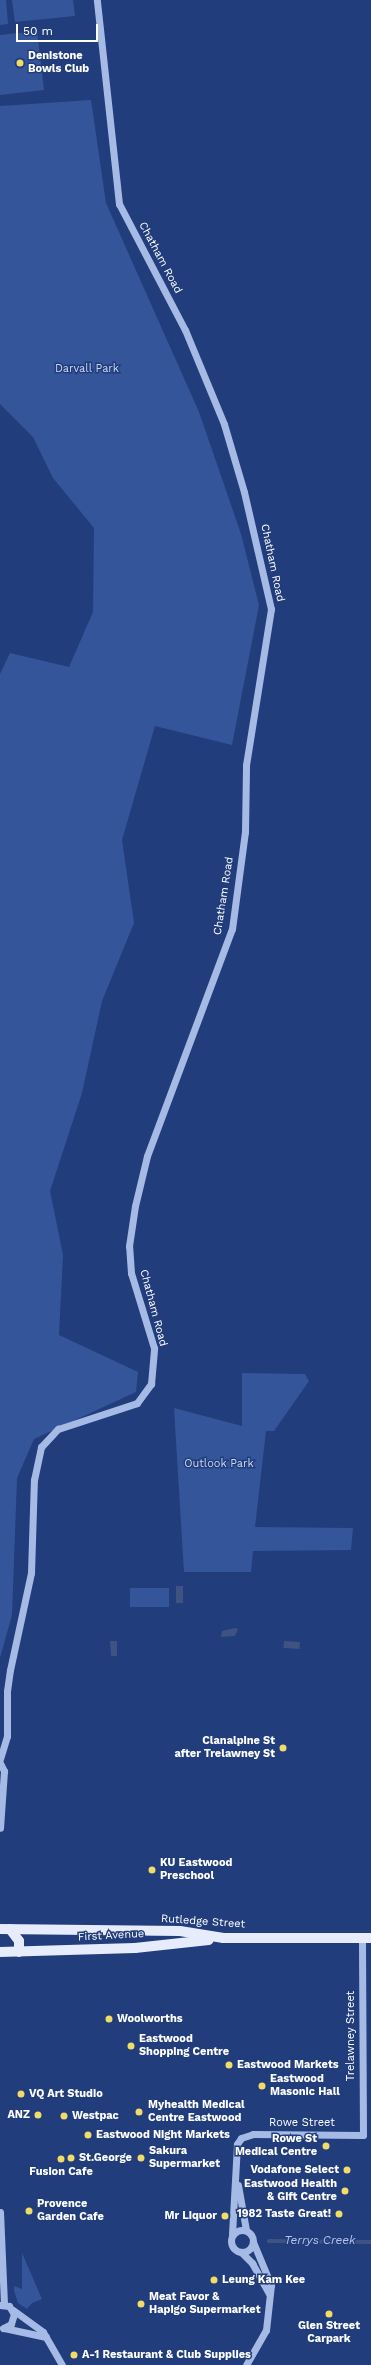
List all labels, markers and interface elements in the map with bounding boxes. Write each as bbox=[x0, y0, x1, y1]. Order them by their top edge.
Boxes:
scale bar bbox=[18, 16, 100, 42]
text: 50 m bbox=[23, 24, 53, 38]
place label: Denistone Bowls Club bbox=[28, 50, 89, 76]
marker: Denistone Bowls Club bbox=[15, 58, 25, 68]
street label: Chatham Road bbox=[136, 220, 184, 296]
park label: Darvall Park bbox=[55, 362, 119, 376]
street label: Chatham Road bbox=[257, 523, 287, 603]
street label: Chatham Road bbox=[211, 856, 237, 936]
street label: Chatham Road bbox=[136, 1268, 170, 1348]
park label: Outlook Park bbox=[184, 1457, 254, 1471]
place label: Clanalpine St after Trelawney St bbox=[174, 1735, 275, 1761]
marker: Clanalpine St after Trelawney St bbox=[278, 1743, 288, 1753]
place label: KU Eastwood Preschool bbox=[160, 1857, 232, 1883]
marker: KU Eastwood Preschool bbox=[147, 1865, 157, 1875]
street label: Rutledge Street bbox=[161, 1912, 245, 1932]
street label: First Avenue bbox=[77, 1928, 145, 1944]
street label: Trelawney Street bbox=[344, 1991, 358, 2081]
place label: Woolworths bbox=[117, 2012, 183, 2026]
marker: Woolworths bbox=[104, 2014, 114, 2024]
place label: Eastwood Shopping Centre bbox=[139, 2033, 229, 2059]
marker: Eastwood Shopping Centre bbox=[126, 2041, 136, 2051]
place label: Eastwood Markets bbox=[237, 2058, 339, 2072]
marker: Eastwood Markets bbox=[224, 2060, 234, 2070]
place label: Eastwood Masonic Hall bbox=[270, 2073, 340, 2099]
marker: Eastwood Masonic Hall bbox=[257, 2081, 267, 2091]
place label: VQ Art Studio bbox=[29, 2087, 103, 2101]
marker: VQ Art Studio bbox=[16, 2089, 26, 2099]
place label: Myhealth Medical Centre Eastwood bbox=[148, 2099, 245, 2125]
marker: Myhealth Medical Centre Eastwood bbox=[133, 2106, 145, 2118]
place label: ANZ bbox=[7, 2108, 30, 2122]
place label: Westpac bbox=[72, 2109, 119, 2123]
marker: ANZ bbox=[33, 2110, 43, 2120]
marker: Westpac bbox=[59, 2111, 69, 2121]
street label: Rowe Street bbox=[269, 2116, 335, 2130]
place label: Eastwood Night Markets bbox=[96, 2128, 230, 2142]
marker: Eastwood Night Markets bbox=[83, 2130, 93, 2140]
place label: Rowe St Medical Centre bbox=[235, 2133, 317, 2159]
marker: Rowe St Medical Centre bbox=[320, 2140, 332, 2152]
place label: Sakura Supermarket bbox=[149, 2145, 220, 2171]
place label: St.George bbox=[79, 2151, 132, 2165]
marker: St.George bbox=[66, 2153, 76, 2163]
marker: Sakura Supermarket bbox=[136, 2153, 146, 2163]
marker: Fusion Cafe bbox=[56, 2154, 66, 2164]
place label: Vodafone Select bbox=[250, 2163, 339, 2177]
place label: Fusion Cafe bbox=[29, 2165, 93, 2179]
marker: Vodafone Select bbox=[342, 2165, 352, 2175]
place label: Eastwood Health & Gift Centre bbox=[244, 2178, 337, 2204]
marker: Eastwood Health & Gift Centre bbox=[340, 2186, 350, 2196]
place label: Provence Garden Cafe bbox=[37, 2198, 104, 2224]
marker: Provence Garden Cafe bbox=[24, 2206, 34, 2216]
place label: 1982 Taste Great! bbox=[237, 2207, 331, 2221]
place label: Mr Liquor bbox=[164, 2209, 217, 2223]
marker: 1982 Taste Great! bbox=[334, 2209, 344, 2219]
marker: Mr Liquor bbox=[220, 2211, 230, 2221]
water label: Terrys Creek bbox=[284, 2234, 356, 2248]
place label: Leung Kam Kee bbox=[222, 2273, 305, 2287]
marker: Leung Kam Kee bbox=[209, 2275, 219, 2285]
place label: Meat Favor & Hapigo Supermarket bbox=[149, 2291, 260, 2317]
marker: Meat Favor & Hapigo Supermarket bbox=[136, 2299, 146, 2309]
marker: Glen Street Carpark bbox=[324, 2309, 334, 2319]
place label: Glen Street Carpark bbox=[298, 2320, 360, 2346]
place label: A-1 Restaurant & Club Supplies bbox=[82, 2348, 251, 2362]
marker: A-1 Restaurant & Club Supplies bbox=[69, 2350, 79, 2360]

